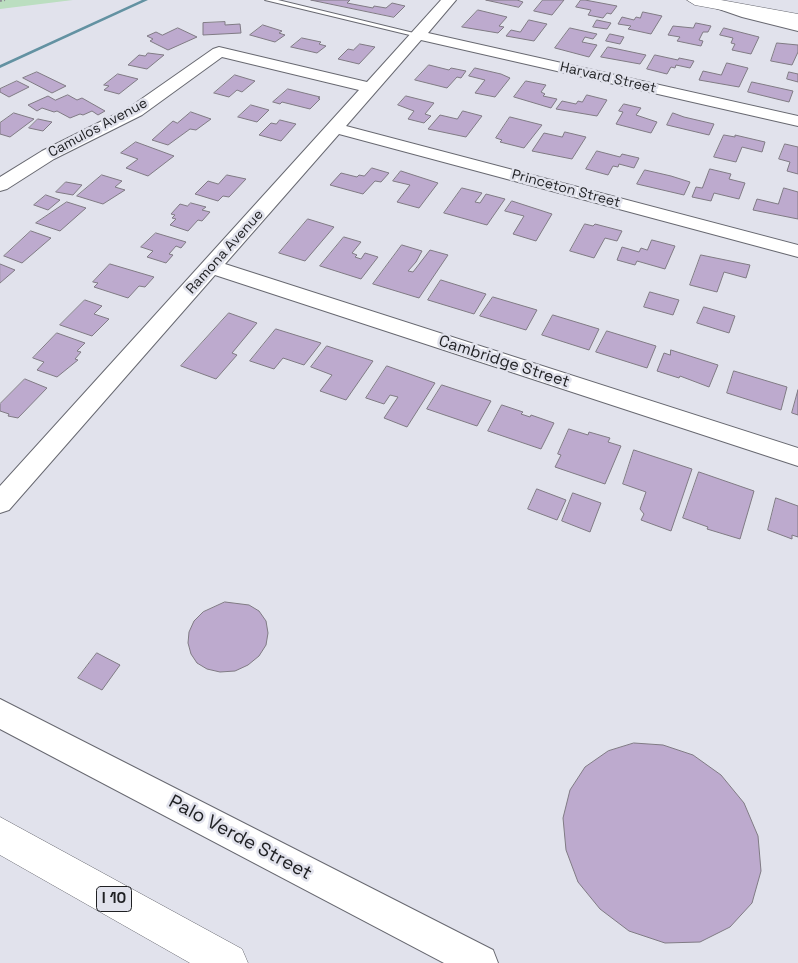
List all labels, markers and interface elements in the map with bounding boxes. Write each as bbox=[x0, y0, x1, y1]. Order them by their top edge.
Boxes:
street label: Harvard Street bbox=[558, 59, 658, 97]
street label: Camulos Avenue bbox=[45, 95, 151, 161]
street label: Princeton Street bbox=[510, 166, 622, 212]
street label: Ramona Avenue bbox=[183, 207, 267, 297]
street label: Cambridge Street bbox=[436, 332, 572, 392]
street label: Palo Verde Street bbox=[164, 791, 316, 885]
road number: I 10 bbox=[96, 886, 132, 912]

